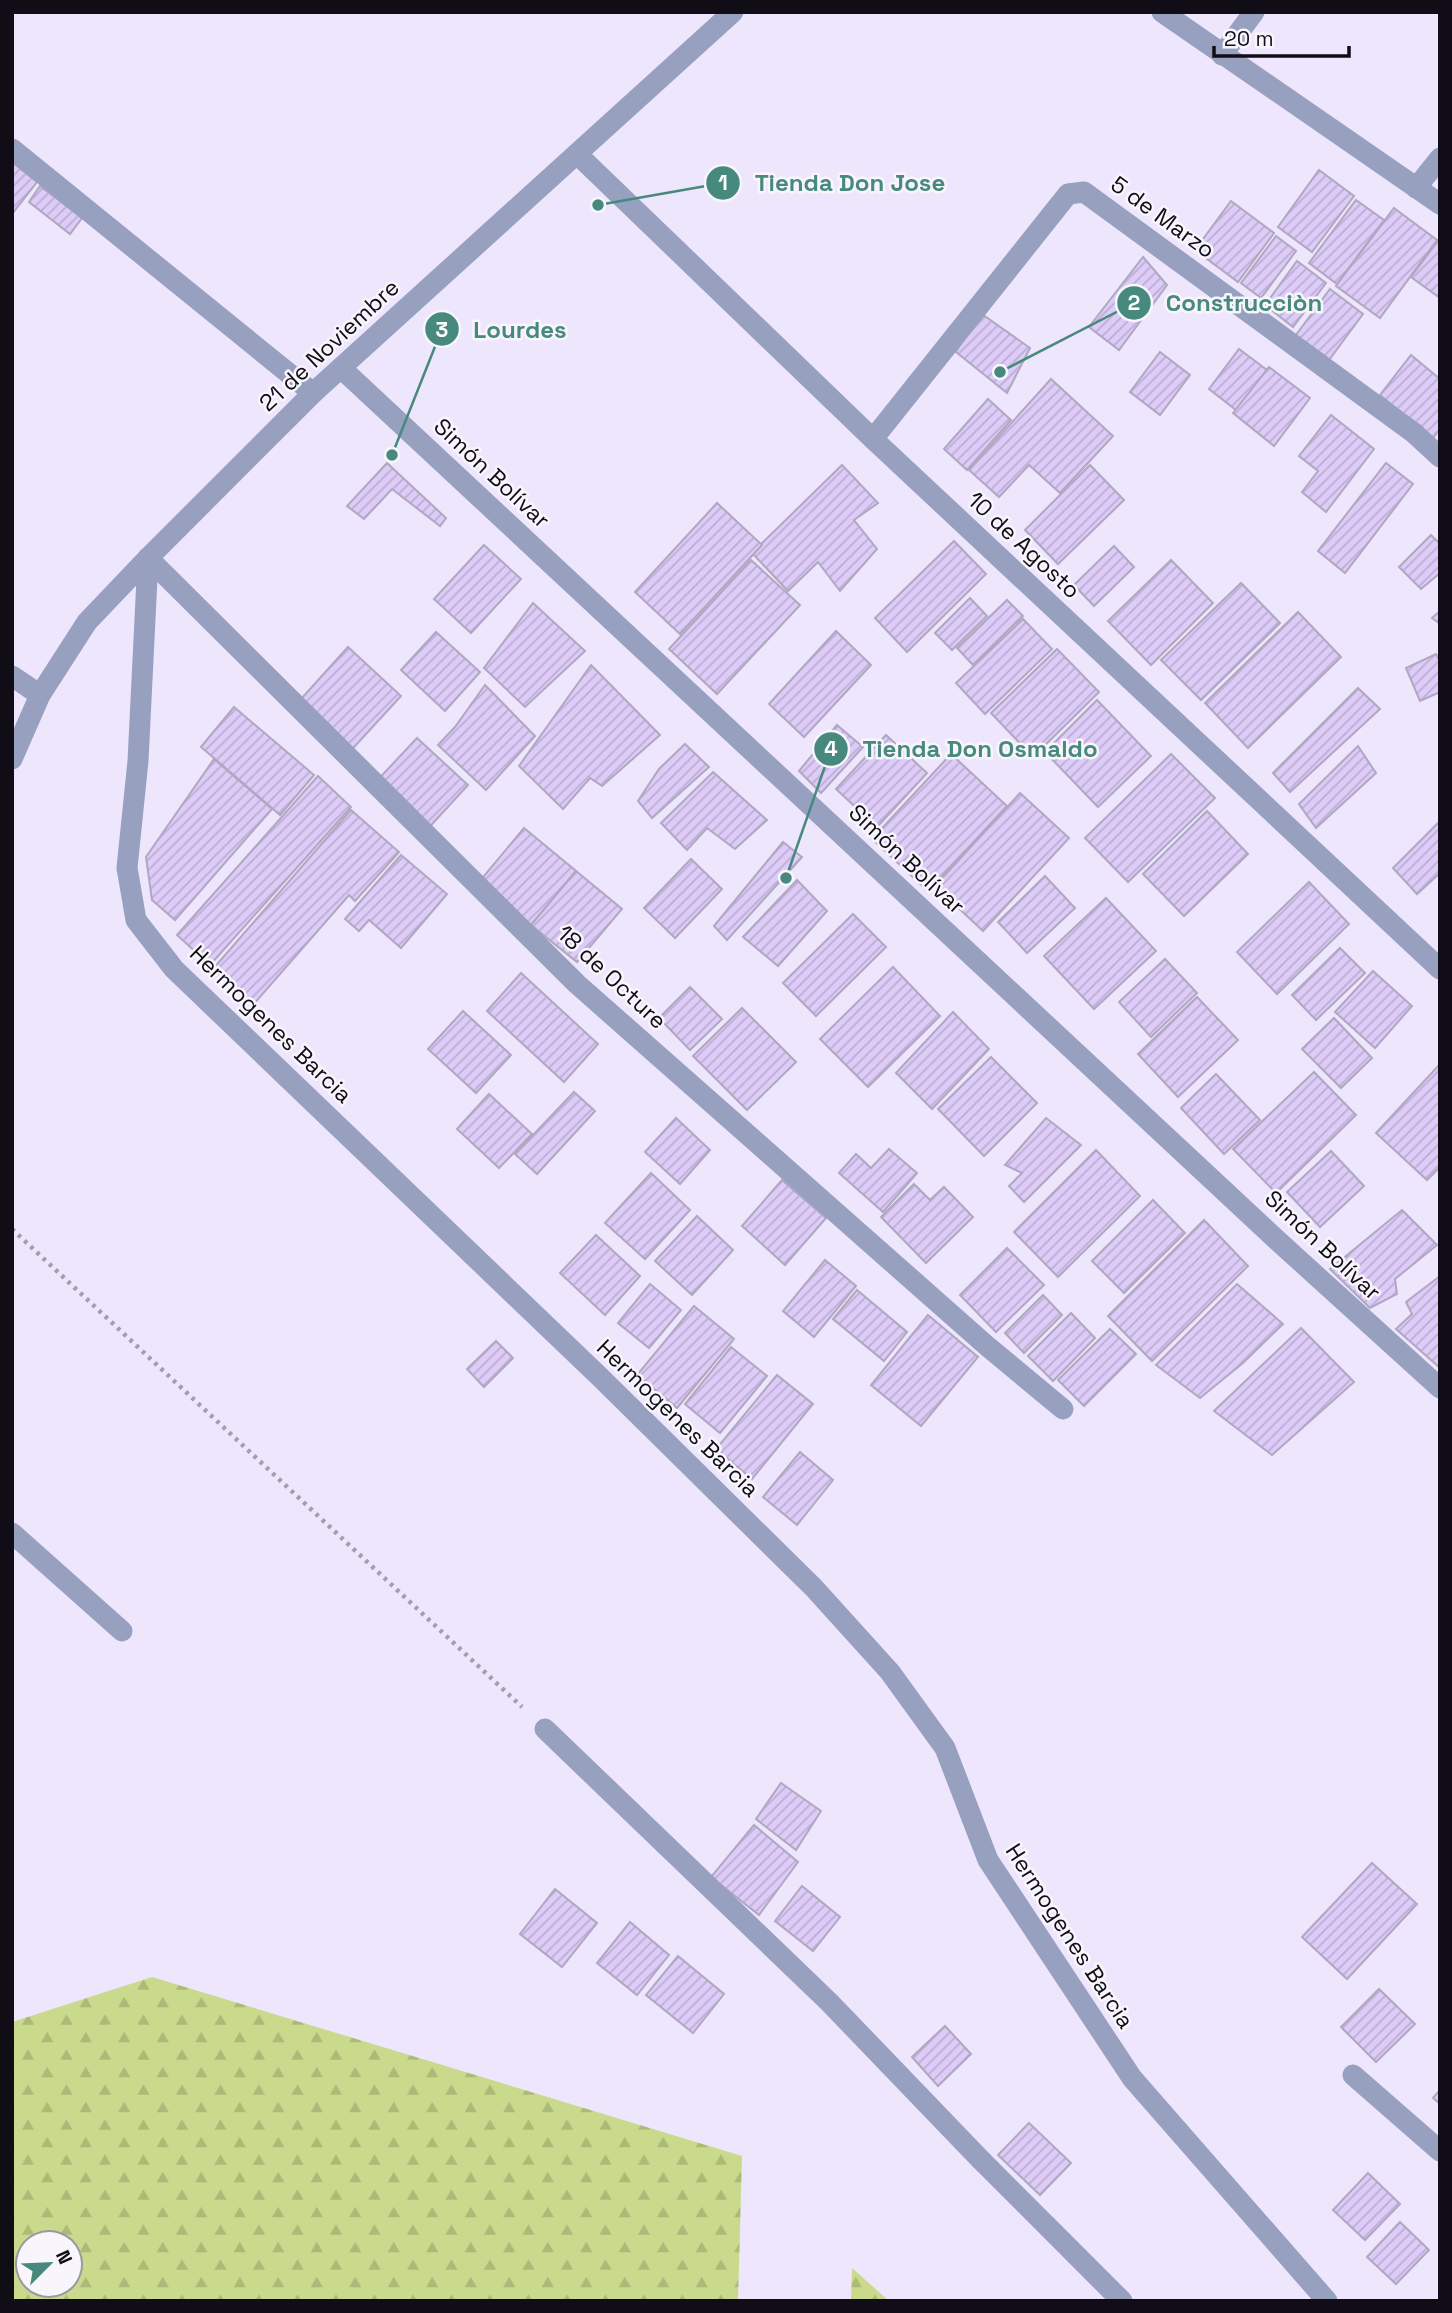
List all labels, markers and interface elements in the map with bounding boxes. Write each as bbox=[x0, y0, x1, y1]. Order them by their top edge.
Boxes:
scale bar bbox=[1214, 14, 1349, 58]
text: 20 m bbox=[1224, 25, 1274, 52]
callout: Tienda Don Jose bbox=[705, 160, 959, 205]
text: Tienda Don Jose bbox=[755, 167, 945, 198]
text: 1 bbox=[718, 169, 728, 196]
street label: 5 de Marzo bbox=[1105, 169, 1221, 265]
street label: 21 de Noviembre bbox=[253, 272, 405, 418]
callout: Construcciòn bbox=[1117, 280, 1336, 325]
text: Construcciòn bbox=[1166, 287, 1322, 318]
text: 2 bbox=[1128, 289, 1140, 316]
callout: Lourdes bbox=[425, 307, 581, 352]
text: Lourdes bbox=[473, 314, 567, 345]
text: 3 bbox=[436, 316, 448, 343]
street label: Simón Bolívar bbox=[428, 411, 556, 535]
street label: 10 de Agosto bbox=[961, 485, 1087, 605]
callout: Tienda Don Osmaldo bbox=[814, 726, 1112, 771]
text: Tienda Don Osmaldo bbox=[862, 733, 1098, 764]
text: 4 bbox=[824, 735, 838, 762]
street label: Simón Bolívar bbox=[843, 797, 971, 921]
street label: 18 de Octure bbox=[551, 918, 673, 1036]
street label: Hermogenes Barcia bbox=[183, 939, 359, 1109]
street label: Simón Bolívar bbox=[1259, 1183, 1387, 1307]
street label: Hermogenes Barcia bbox=[590, 1333, 766, 1503]
street label: Hermogenes Barcia bbox=[999, 1838, 1141, 2034]
north arrow bbox=[14, 2229, 84, 2299]
text: N bbox=[50, 2246, 78, 2268]

